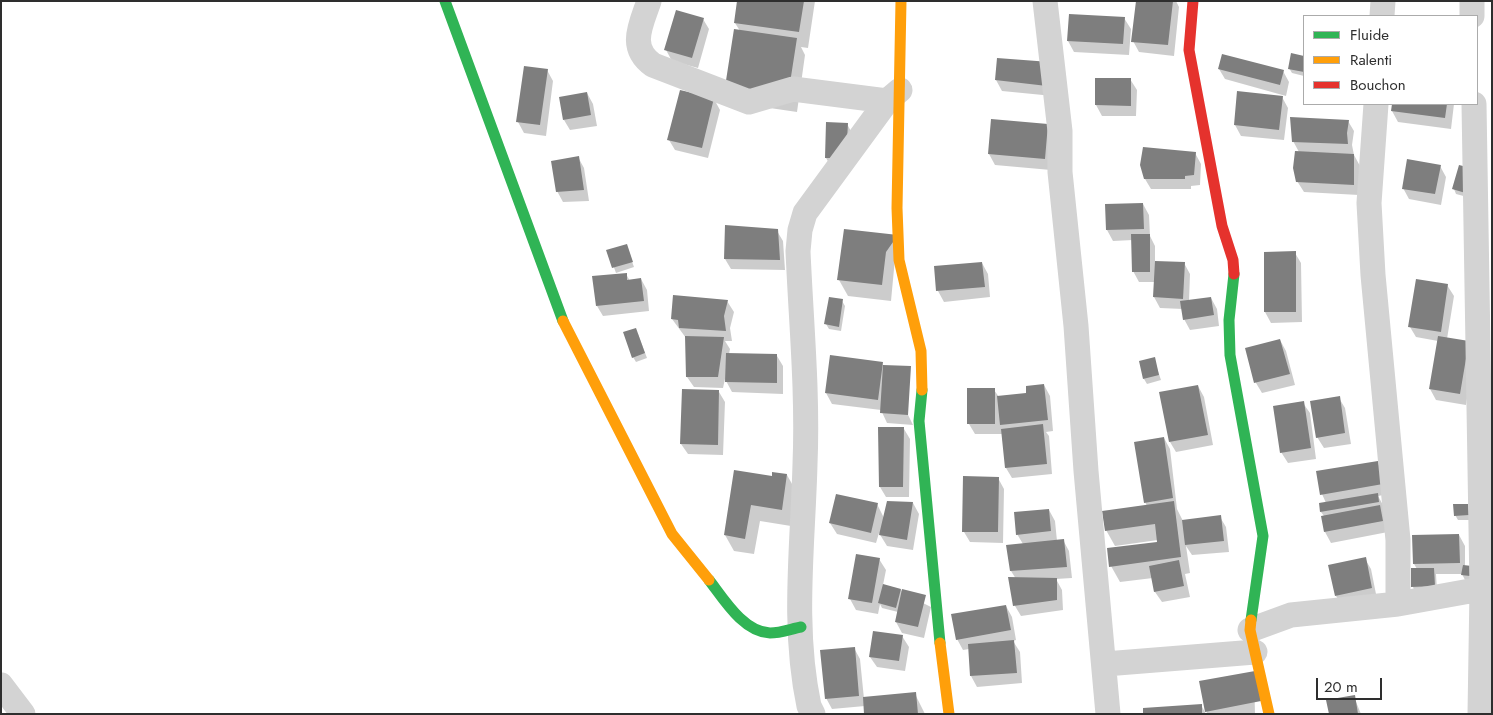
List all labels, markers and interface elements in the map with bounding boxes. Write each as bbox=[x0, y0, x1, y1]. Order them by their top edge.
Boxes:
legend bbox=[1303, 15, 1478, 105]
text: Fluide bbox=[1350, 24, 1389, 46]
text: Ralenti bbox=[1350, 49, 1392, 71]
text: Bouchon bbox=[1350, 74, 1406, 96]
scale bar bbox=[1318, 668, 1384, 700]
text: 20 m bbox=[1324, 676, 1358, 698]

